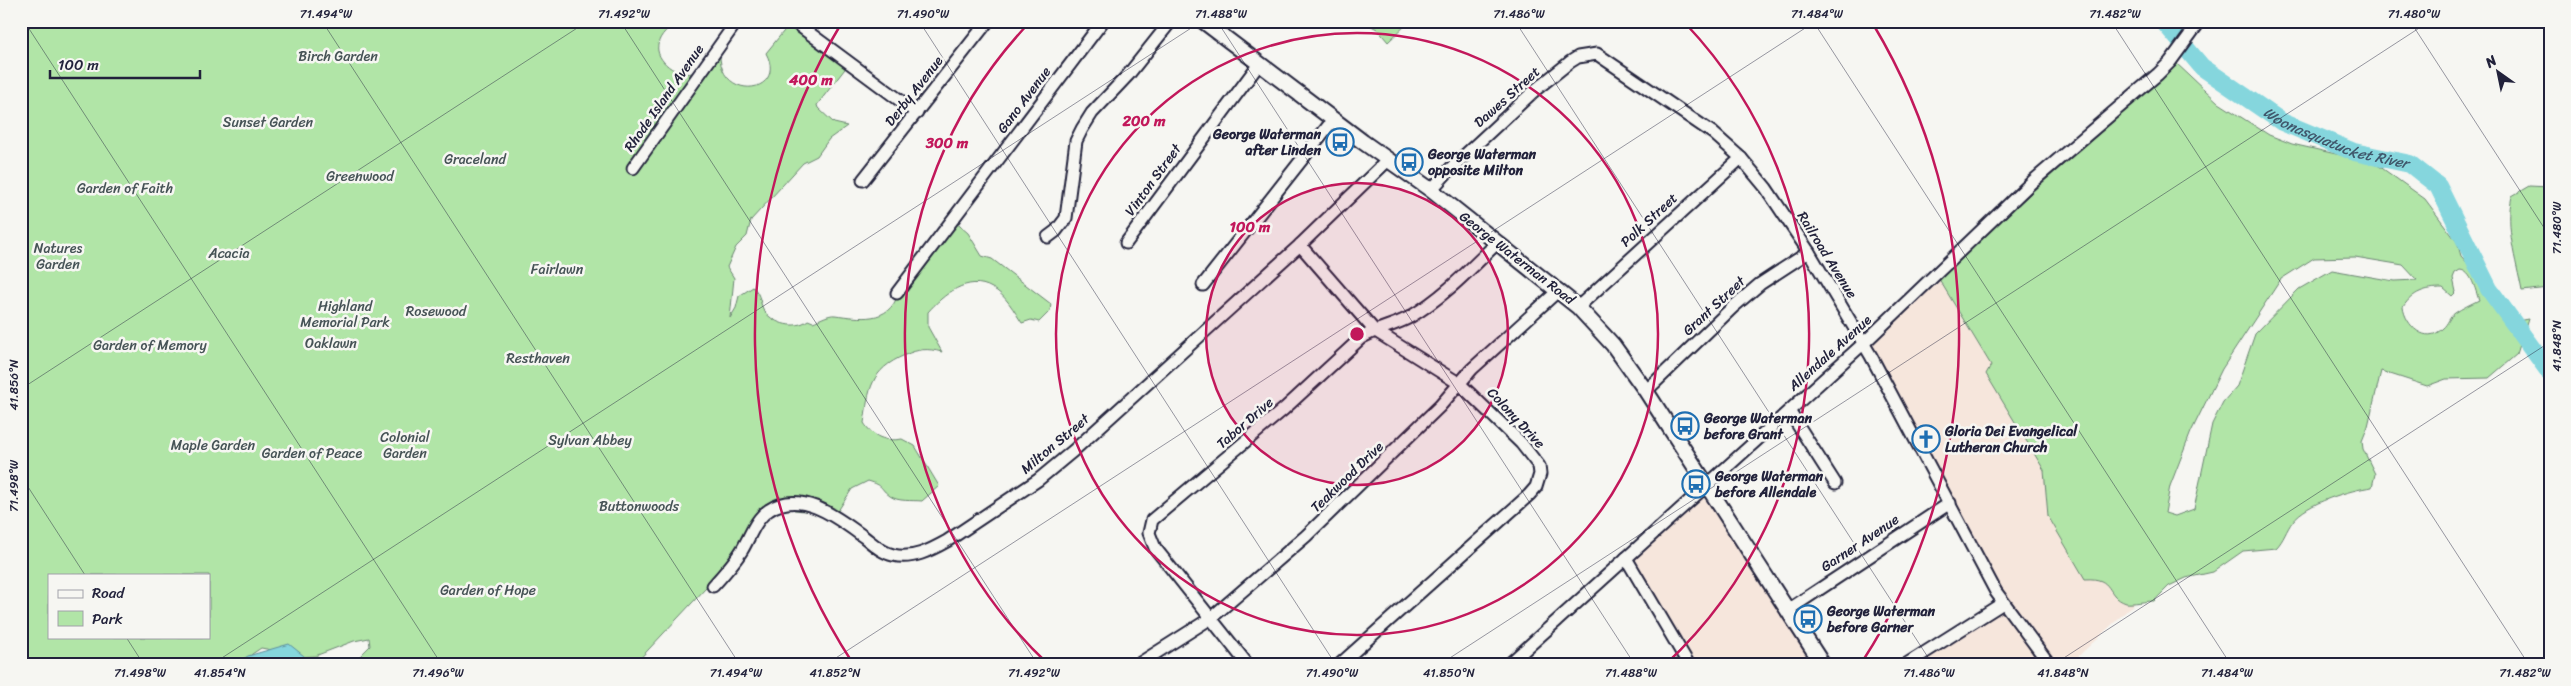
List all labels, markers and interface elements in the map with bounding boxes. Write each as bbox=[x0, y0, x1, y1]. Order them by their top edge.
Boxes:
text: 71.494°W bbox=[300, 3, 353, 25]
text: 71.492°W bbox=[598, 3, 651, 25]
text: 71.490°W bbox=[897, 3, 950, 25]
text: 71.488°W bbox=[1195, 3, 1248, 25]
text: 71.486°W bbox=[1493, 3, 1546, 25]
text: 71.484°W bbox=[1791, 3, 1844, 25]
text: 71.482°W bbox=[2089, 3, 2142, 25]
text: 71.480°W bbox=[2388, 3, 2441, 25]
street label: Rhode Island Avenue bbox=[617, 39, 711, 157]
park label: Birch Garden bbox=[298, 44, 378, 69]
scale bar bbox=[50, 48, 200, 80]
north arrow bbox=[2474, 48, 2524, 98]
text: N bbox=[2479, 48, 2502, 75]
street label: Derby Avenue bbox=[878, 50, 950, 132]
text: 100 m bbox=[58, 52, 99, 78]
street label: Dawes Street bbox=[1468, 60, 1546, 134]
street label: Gano Avenue bbox=[990, 61, 1058, 139]
text: 400 m bbox=[788, 67, 833, 93]
water label: Woonasquatucket River bbox=[2258, 100, 2414, 177]
text: 200 m bbox=[1121, 108, 1166, 134]
park label: Sunset Garden bbox=[223, 110, 314, 135]
place label: George Waterman after Linden bbox=[1212, 122, 1321, 163]
bus stop icon: George Waterman after Linden bbox=[1325, 127, 1355, 157]
text: 300 m bbox=[925, 130, 969, 156]
street label: Vinton Street bbox=[1118, 137, 1189, 222]
place label: George Waterman opposite Milton bbox=[1427, 142, 1536, 183]
park label: Graceland bbox=[444, 147, 507, 172]
bus stop icon: George Waterman opposite Milton bbox=[1394, 147, 1424, 177]
park label: Greenwood bbox=[326, 164, 395, 189]
park label: Garden of Faith bbox=[77, 176, 173, 201]
street label: Polk Street bbox=[1614, 187, 1684, 253]
text: 71.480°W bbox=[2546, 201, 2568, 254]
street label: George Waterman Road bbox=[1453, 205, 1582, 312]
street label: Railroad Avenue bbox=[1790, 206, 1864, 304]
text: 100 m bbox=[1230, 214, 1271, 240]
park label: Natures Garden bbox=[34, 236, 83, 277]
park label: Acacia bbox=[207, 241, 250, 266]
park label: Fairlawn bbox=[531, 257, 584, 282]
street label: Grant Street bbox=[1677, 269, 1752, 342]
park label: Highland Memorial Park bbox=[300, 294, 390, 335]
park label: Rosewood bbox=[406, 299, 468, 324]
street label: Allendale Avenue bbox=[1782, 308, 1878, 398]
text: 41.848°N bbox=[2546, 319, 2568, 372]
centre of rings bbox=[1348, 325, 1366, 343]
park label: Oaklawn bbox=[305, 331, 357, 356]
park label: Garden of Memory bbox=[93, 333, 208, 358]
park label: Resthaven bbox=[506, 346, 570, 371]
text: 41.856°N bbox=[3, 359, 25, 411]
street label: Colony Drive bbox=[1481, 381, 1551, 455]
street label: Tabor Drive bbox=[1211, 391, 1279, 455]
place label: George Waterman before Grant bbox=[1703, 406, 1812, 447]
street label: Milton Street bbox=[1015, 407, 1096, 481]
bus stop icon: George Waterman before Grant bbox=[1670, 411, 1700, 441]
place label: Gloria Dei Evangelical Lutheran Church bbox=[1944, 419, 2078, 460]
church icon: Gloria Dei Evangelical Lutheran Church bbox=[1911, 424, 1941, 454]
park label: Colonial Garden bbox=[380, 425, 431, 466]
park label: Sylvan Abbey bbox=[548, 428, 632, 453]
park label: Maple Garden bbox=[171, 433, 256, 458]
street label: Teakwood Drive bbox=[1304, 435, 1390, 519]
park label: Garden of Peace bbox=[262, 441, 363, 466]
text: 71.498°W bbox=[3, 459, 25, 512]
place label: George Waterman before Allendale bbox=[1714, 464, 1823, 505]
bus stop icon: George Waterman before Allendale bbox=[1681, 469, 1711, 499]
park label: Buttonwoods bbox=[599, 494, 680, 519]
street label: Garner Avenue bbox=[1816, 507, 1904, 579]
legend bbox=[48, 574, 210, 638]
park label: Garden of Hope bbox=[440, 578, 536, 603]
text: Road bbox=[92, 580, 125, 606]
place label: George Waterman before Garner bbox=[1826, 599, 1935, 640]
bus stop icon: George Waterman before Garner bbox=[1793, 604, 1823, 634]
text: Park bbox=[92, 606, 123, 632]
text: 71.498°W bbox=[114, 662, 167, 684]
text: 41.854°N bbox=[194, 662, 247, 684]
text: 71.496°W bbox=[412, 662, 465, 684]
text: 71.494°W bbox=[710, 662, 763, 684]
text: 41.852°N bbox=[809, 662, 861, 684]
text: 71.492°W bbox=[1008, 662, 1061, 684]
text: 71.490°W bbox=[1306, 662, 1359, 684]
text: 41.850°N bbox=[1423, 662, 1476, 684]
text: 71.488°W bbox=[1605, 662, 1658, 684]
text: 71.486°W bbox=[1903, 662, 1956, 684]
text: 41.848°N bbox=[2037, 662, 2090, 684]
text: 71.484°W bbox=[2201, 662, 2254, 684]
text: 71.482°W bbox=[2499, 662, 2552, 684]

